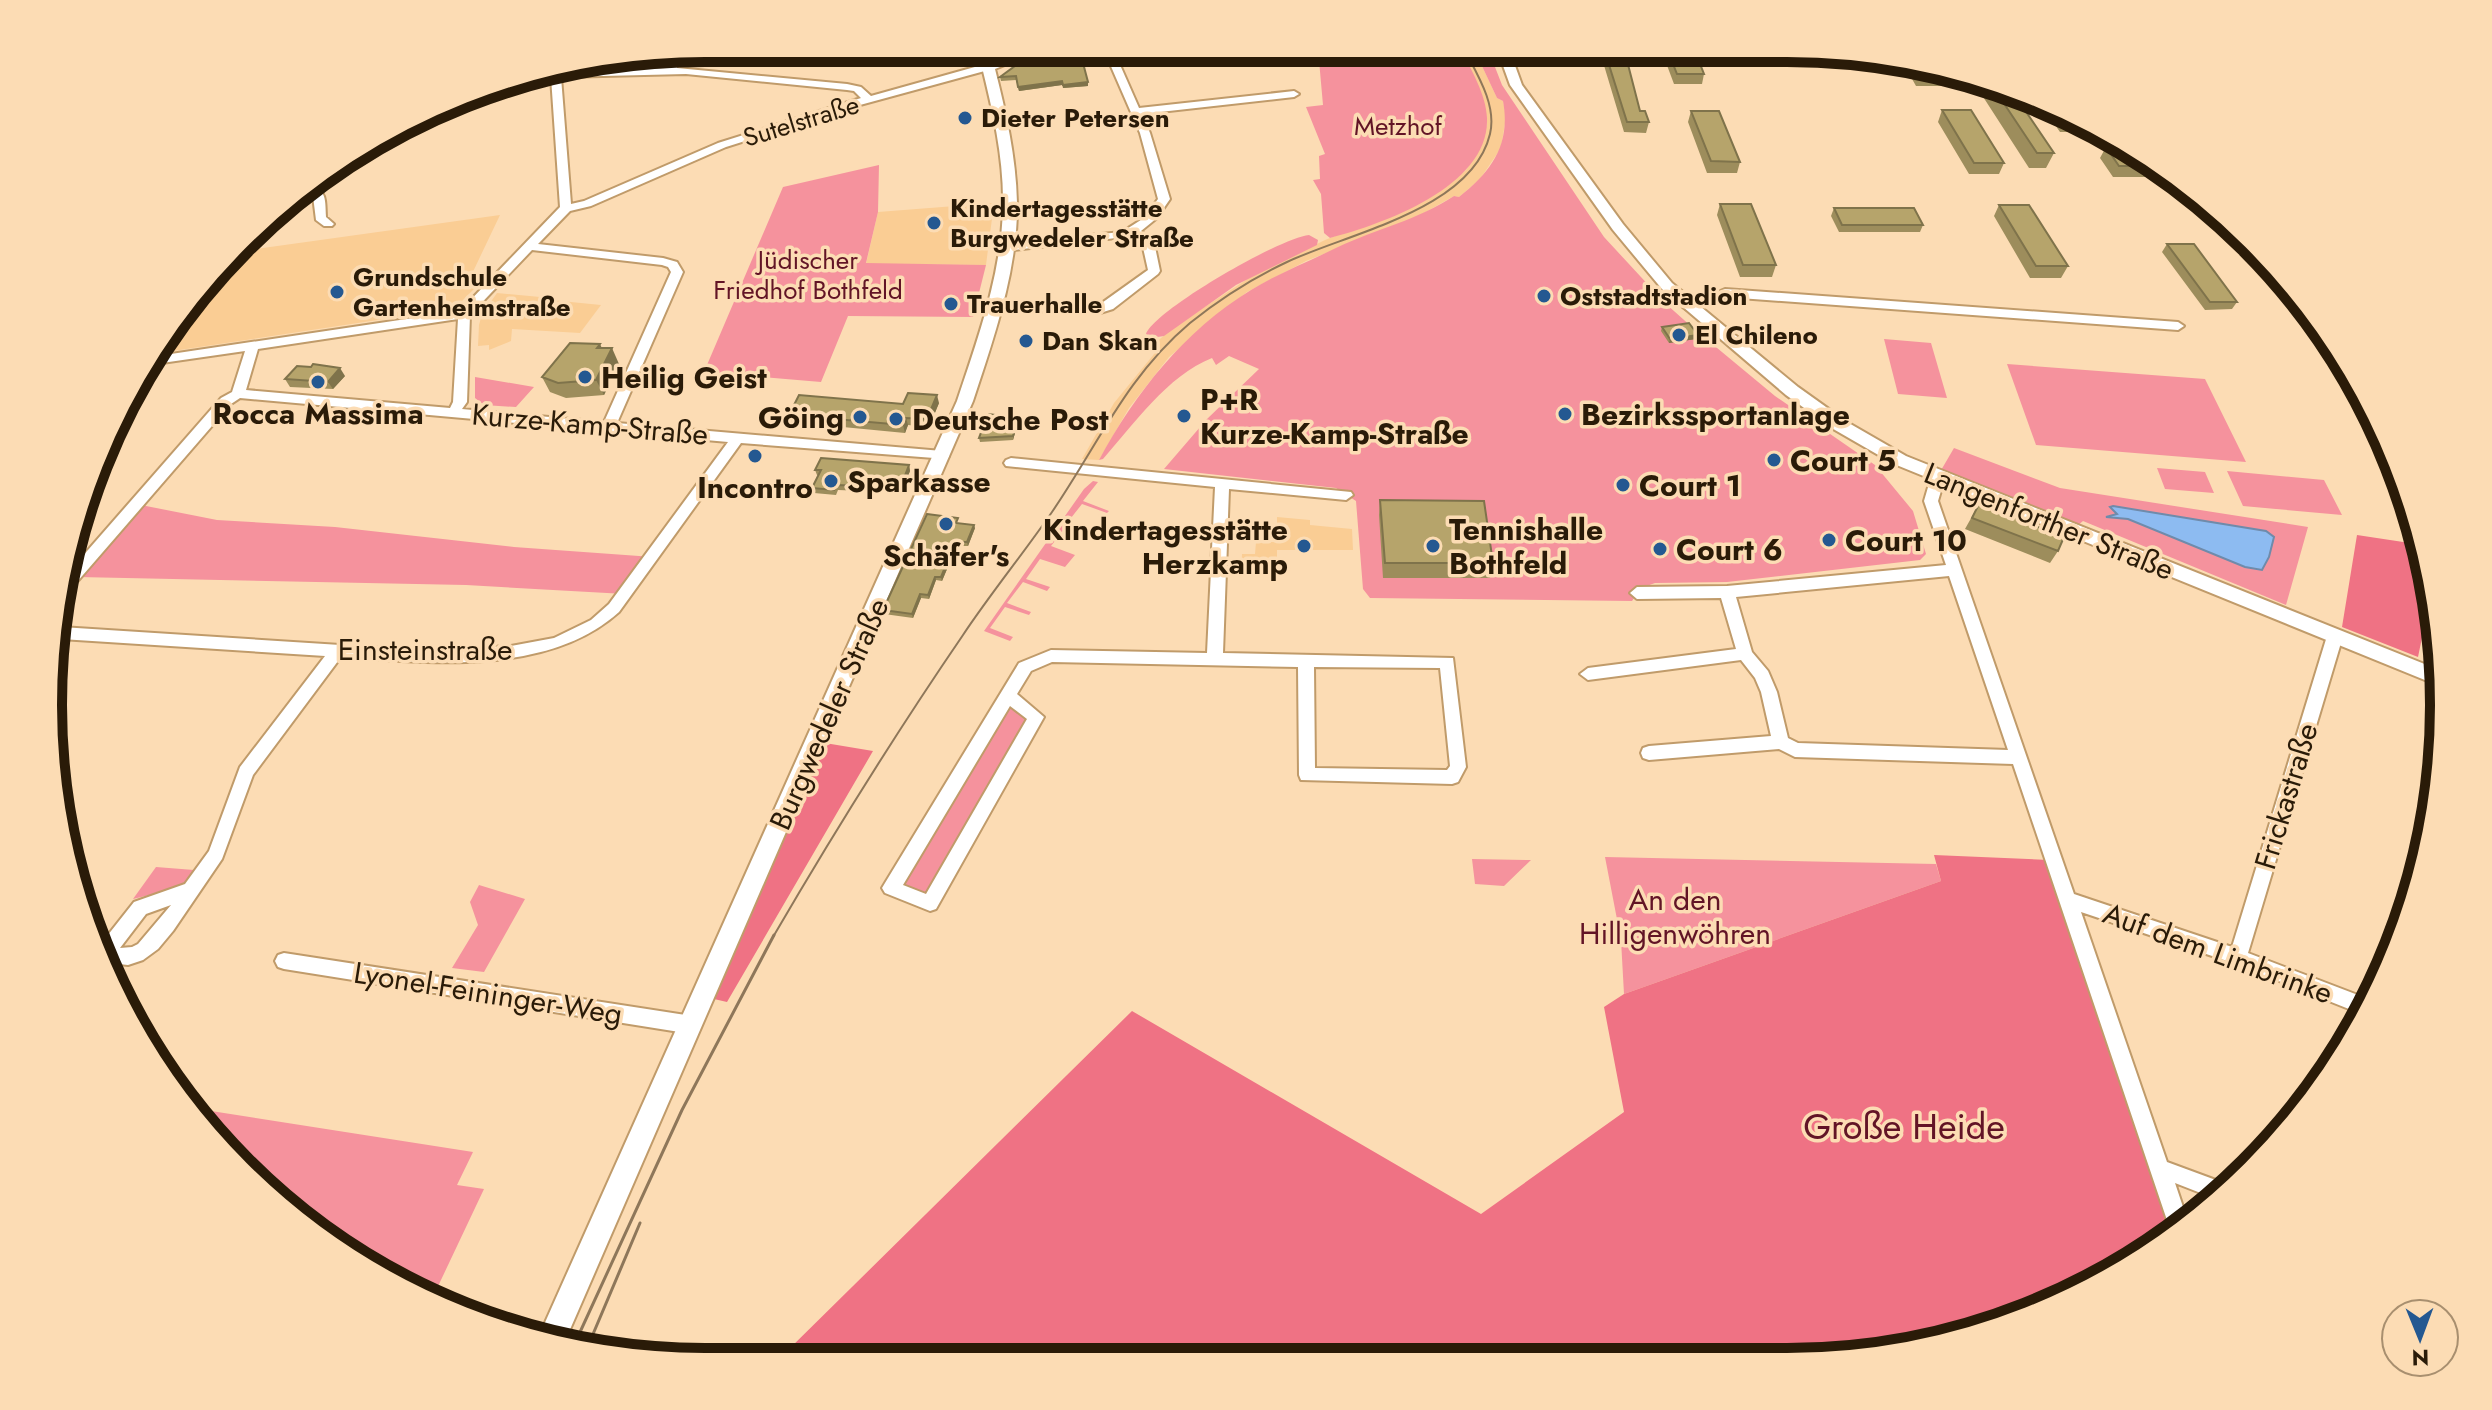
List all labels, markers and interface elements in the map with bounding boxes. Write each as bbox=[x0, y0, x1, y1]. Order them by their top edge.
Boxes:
street label: Sutelstraße bbox=[738, 85, 864, 157]
place label: Dieter Petersen bbox=[981, 99, 1170, 137]
park label: Metzhof bbox=[1354, 107, 1443, 145]
marker: Dieter Petersen bbox=[956, 109, 974, 127]
place label: Kindertagesstätte Burgwedeler Straße bbox=[950, 189, 1194, 257]
marker: Kindertagesstätte Burgwedeler Straße bbox=[925, 214, 943, 232]
park label: Jüdischer Friedhof Bothfeld bbox=[713, 241, 903, 309]
place label: Grundschule Gartenheimstraße bbox=[353, 258, 571, 326]
place label: Oststadtstadion bbox=[1560, 277, 1748, 315]
marker: Grundschule Gartenheimstraße bbox=[328, 283, 346, 301]
place label: Trauerhalle bbox=[967, 285, 1103, 323]
marker: Oststadtstadion bbox=[1535, 287, 1553, 305]
marker: Trauerhalle bbox=[942, 295, 960, 313]
place label: El Chileno bbox=[1695, 316, 1818, 354]
place label: Dan Skan bbox=[1042, 322, 1158, 360]
marker: El Chileno bbox=[1670, 326, 1688, 344]
marker: Dan Skan bbox=[1017, 332, 1035, 350]
place label: Heilig Geist bbox=[601, 356, 767, 399]
marker: Heilig Geist bbox=[576, 368, 594, 386]
marker: Rocca Massima bbox=[309, 373, 327, 391]
place label: P+R Kurze-Kamp-Straße bbox=[1200, 378, 1469, 455]
place label: Rocca Massima bbox=[212, 392, 424, 435]
street label: Kurze-Kamp-Straße bbox=[470, 392, 710, 456]
place label: Bezirkssportanlage bbox=[1581, 393, 1850, 436]
place label: Göing bbox=[758, 396, 844, 439]
place label: Deutsche Post bbox=[912, 398, 1109, 441]
marker: Bezirkssportanlage bbox=[1556, 405, 1574, 423]
marker: P+R Kurze-Kamp-Straße bbox=[1175, 407, 1193, 425]
marker: Göing bbox=[851, 408, 869, 426]
marker: Deutsche Post bbox=[887, 410, 905, 428]
place label: Court 5 bbox=[1790, 439, 1896, 482]
marker: Incontro bbox=[746, 447, 764, 465]
marker: Court 5 bbox=[1765, 451, 1783, 469]
street label: Langenforther Straße bbox=[1918, 451, 2180, 591]
place label: Sparkasse bbox=[847, 460, 991, 503]
place label: Court 1 bbox=[1639, 464, 1741, 507]
place label: Incontro bbox=[697, 466, 813, 509]
marker: Sparkasse bbox=[822, 472, 840, 490]
marker: Court 1 bbox=[1614, 476, 1632, 494]
place label: Kindertagesstätte Herzkamp bbox=[1043, 508, 1288, 585]
place label: Tennishalle Bothfeld bbox=[1449, 508, 1603, 585]
marker: Schäfer's bbox=[937, 515, 955, 533]
place label: Court 10 bbox=[1845, 519, 1967, 562]
place label: Court 6 bbox=[1676, 528, 1783, 571]
marker: Court 10 bbox=[1820, 531, 1838, 549]
place label: Schäfer's bbox=[883, 534, 1009, 577]
marker: Kindertagesstätte Herzkamp bbox=[1295, 537, 1313, 555]
marker: Tennishalle Bothfeld bbox=[1424, 537, 1442, 555]
marker: Court 6 bbox=[1651, 540, 1669, 558]
street label: Burgwedeler Straße bbox=[759, 591, 899, 837]
street label: Einsteinstraße bbox=[338, 628, 512, 671]
street label: Frickastraße bbox=[2243, 718, 2329, 874]
park label: An den Hilligenwöhren bbox=[1579, 878, 1771, 955]
street label: Auf dem Limbrinke bbox=[2097, 892, 2339, 1014]
street label: Lyonel-Feininger-Weg bbox=[351, 951, 625, 1035]
park label: Große Heide bbox=[1803, 1100, 2005, 1152]
north arrow bbox=[2380, 1298, 2460, 1378]
text: N bbox=[2411, 1342, 2429, 1374]

